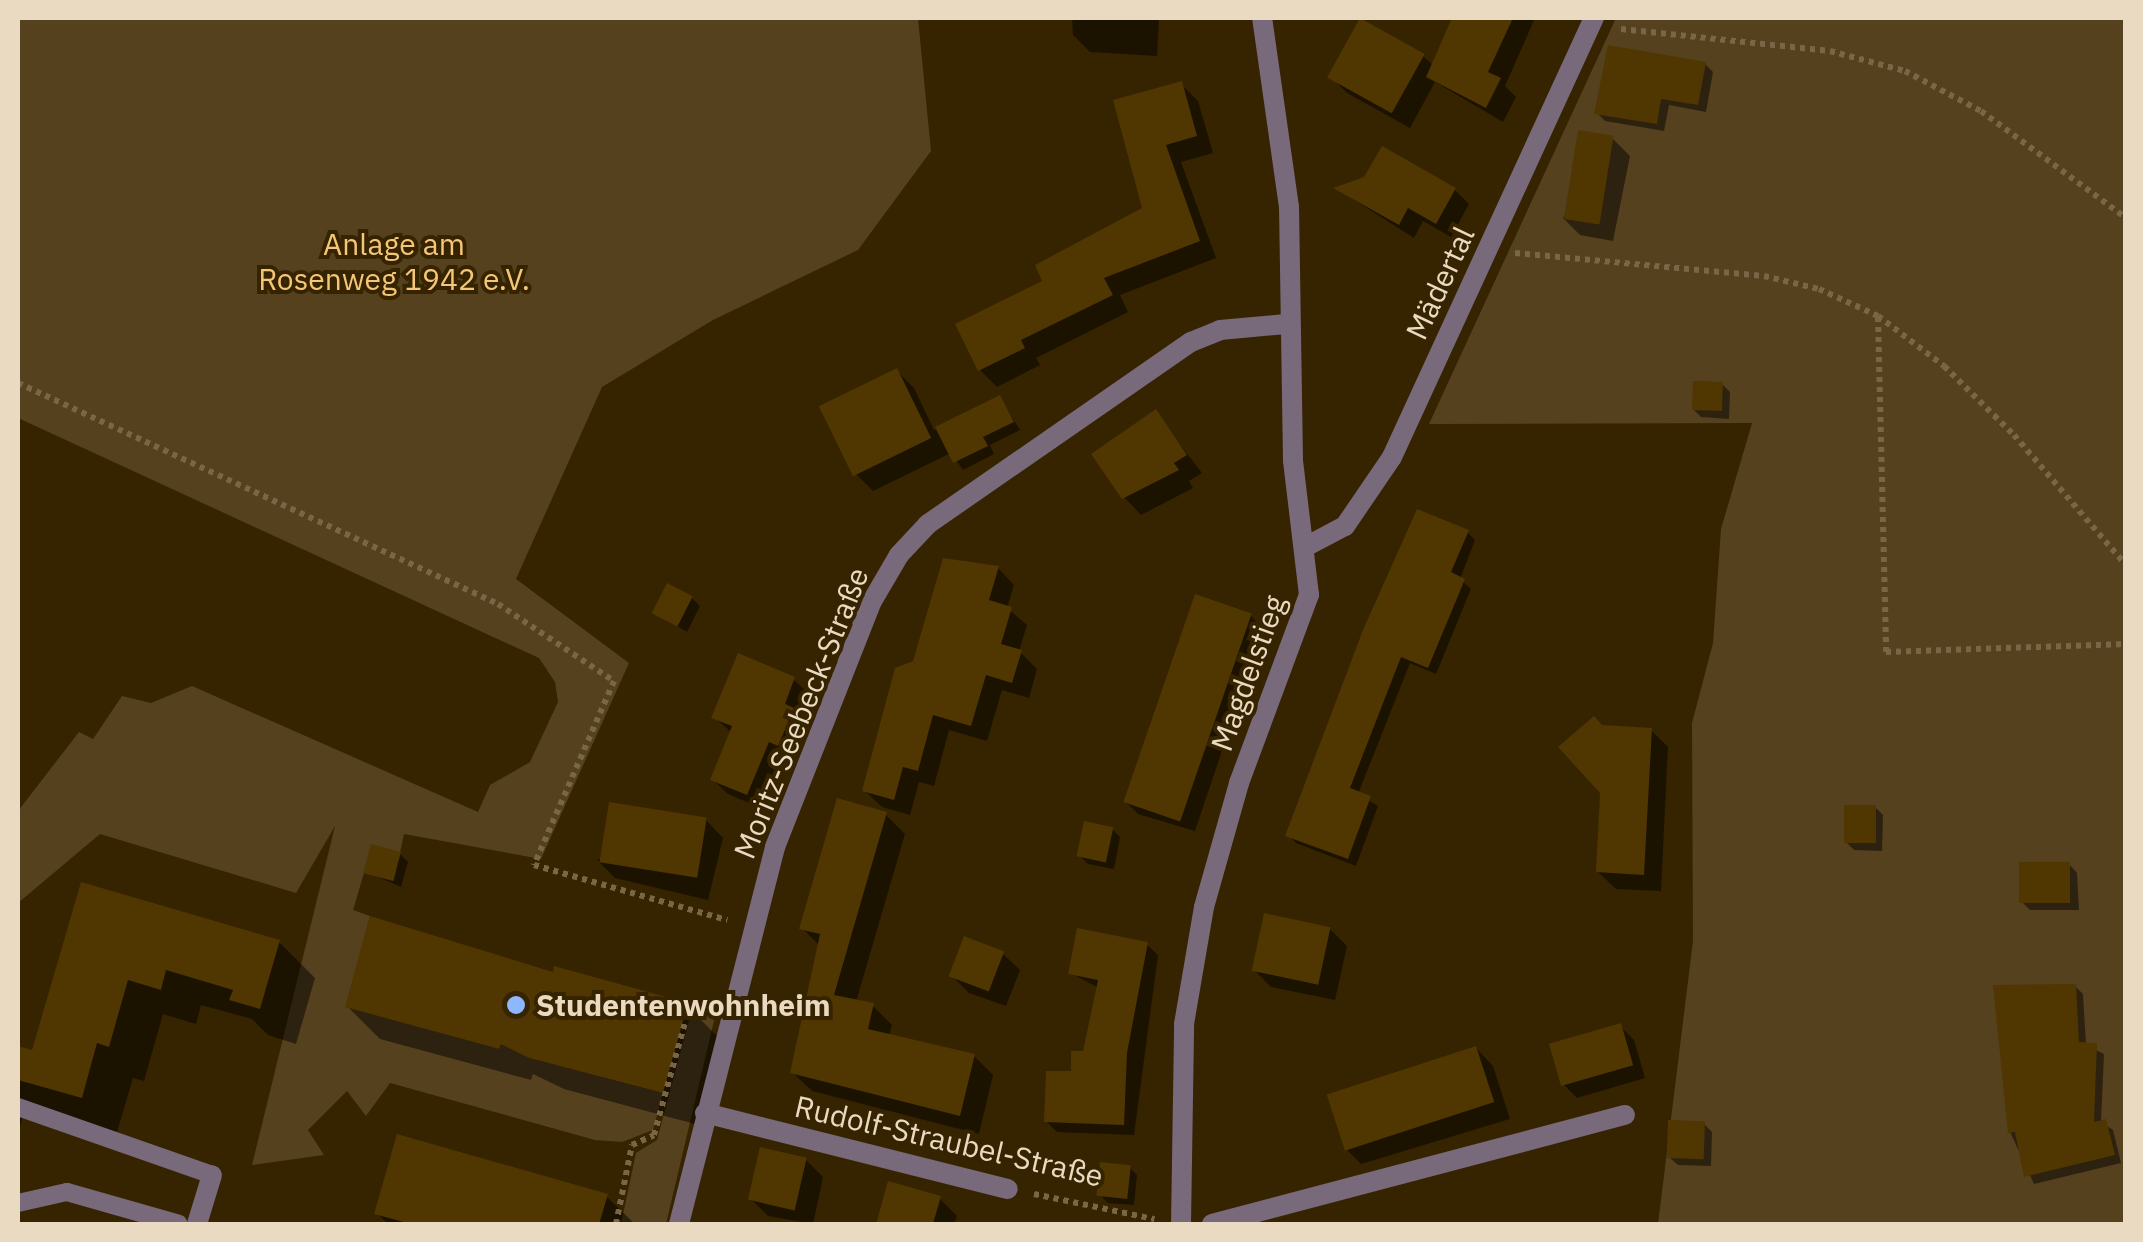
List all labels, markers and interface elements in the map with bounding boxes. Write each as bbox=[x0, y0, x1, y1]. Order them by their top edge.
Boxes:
street label: Mädertal bbox=[1398, 221, 1482, 345]
park label: Anlage am Rosenweg 1942 e.V. bbox=[258, 226, 530, 296]
street label: Moritz-Seebeck-Straße bbox=[726, 562, 876, 864]
street label: Magdelstieg bbox=[1203, 590, 1293, 756]
place label: Studentenwohnheim bbox=[536, 987, 831, 1023]
marker: Studentenwohnheim bbox=[505, 994, 527, 1016]
street label: Rudolf-Straubel-Straße bbox=[791, 1088, 1107, 1194]

